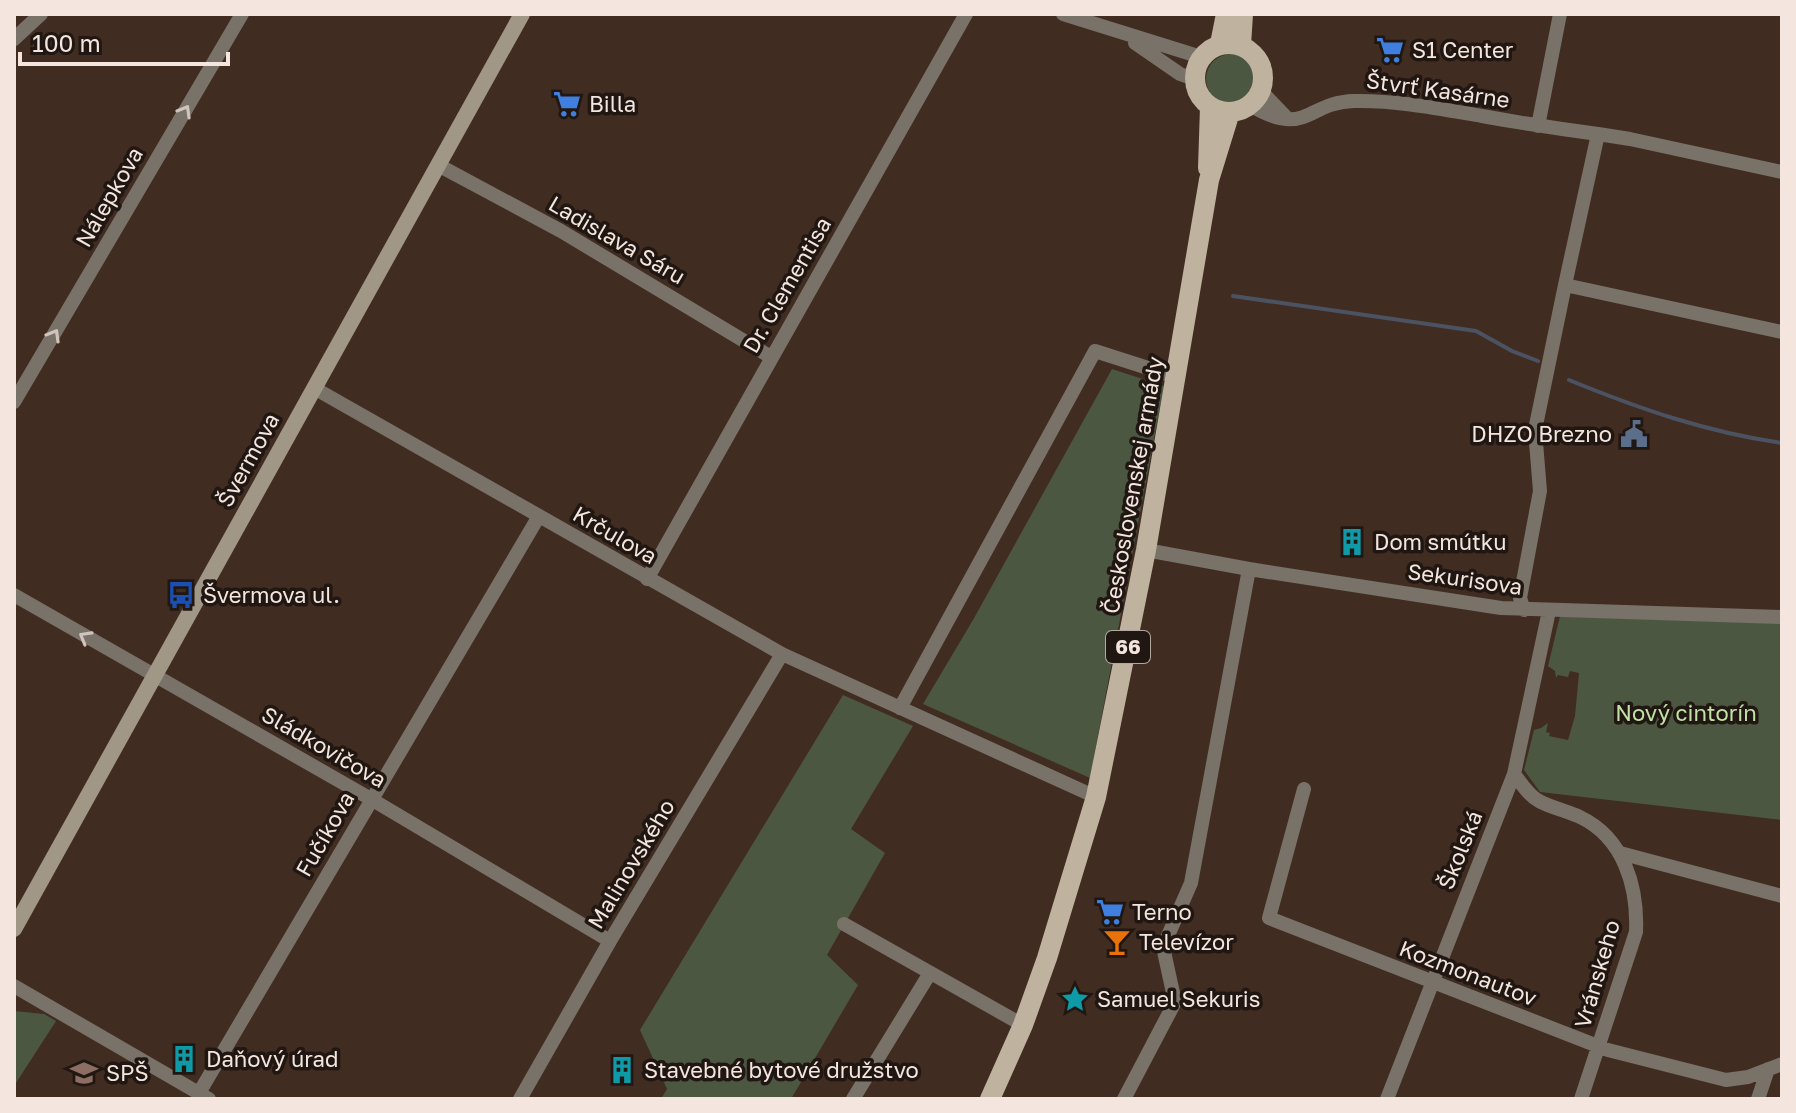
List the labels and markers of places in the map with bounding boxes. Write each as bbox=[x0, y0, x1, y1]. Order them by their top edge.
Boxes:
supermarket icon: S1 Center bbox=[1375, 35, 1405, 65]
place label: S1 Center bbox=[1412, 36, 1514, 63]
supermarket icon: Billa bbox=[552, 89, 582, 119]
place label: Billa bbox=[589, 90, 636, 117]
public building icon: DHZO Brezno bbox=[1619, 419, 1649, 449]
place label: DHZO Brezno bbox=[1471, 420, 1612, 447]
building icon: Dom smútku bbox=[1337, 527, 1367, 557]
place label: Dom smútku bbox=[1374, 528, 1507, 555]
bus stop icon: Švermova ul. bbox=[166, 580, 196, 610]
place label: Švermova ul. bbox=[203, 581, 340, 608]
supermarket icon: Terno bbox=[1095, 897, 1125, 927]
place label: Terno bbox=[1132, 898, 1192, 925]
bar icon: Televízor bbox=[1102, 927, 1132, 957]
place label: Televízor bbox=[1139, 928, 1234, 955]
place icon: Samuel Sekuris bbox=[1060, 984, 1090, 1014]
place label: Samuel Sekuris bbox=[1097, 985, 1260, 1012]
building icon: Daňový úrad bbox=[169, 1044, 199, 1074]
place label: Daňový úrad bbox=[206, 1045, 339, 1072]
building icon: Stavebné bytové družstvo bbox=[607, 1055, 637, 1085]
place label: Stavebné bytové družstvo bbox=[644, 1056, 919, 1083]
school or university icon: SPŠ bbox=[69, 1058, 99, 1088]
place label: SPŠ bbox=[106, 1059, 149, 1086]

